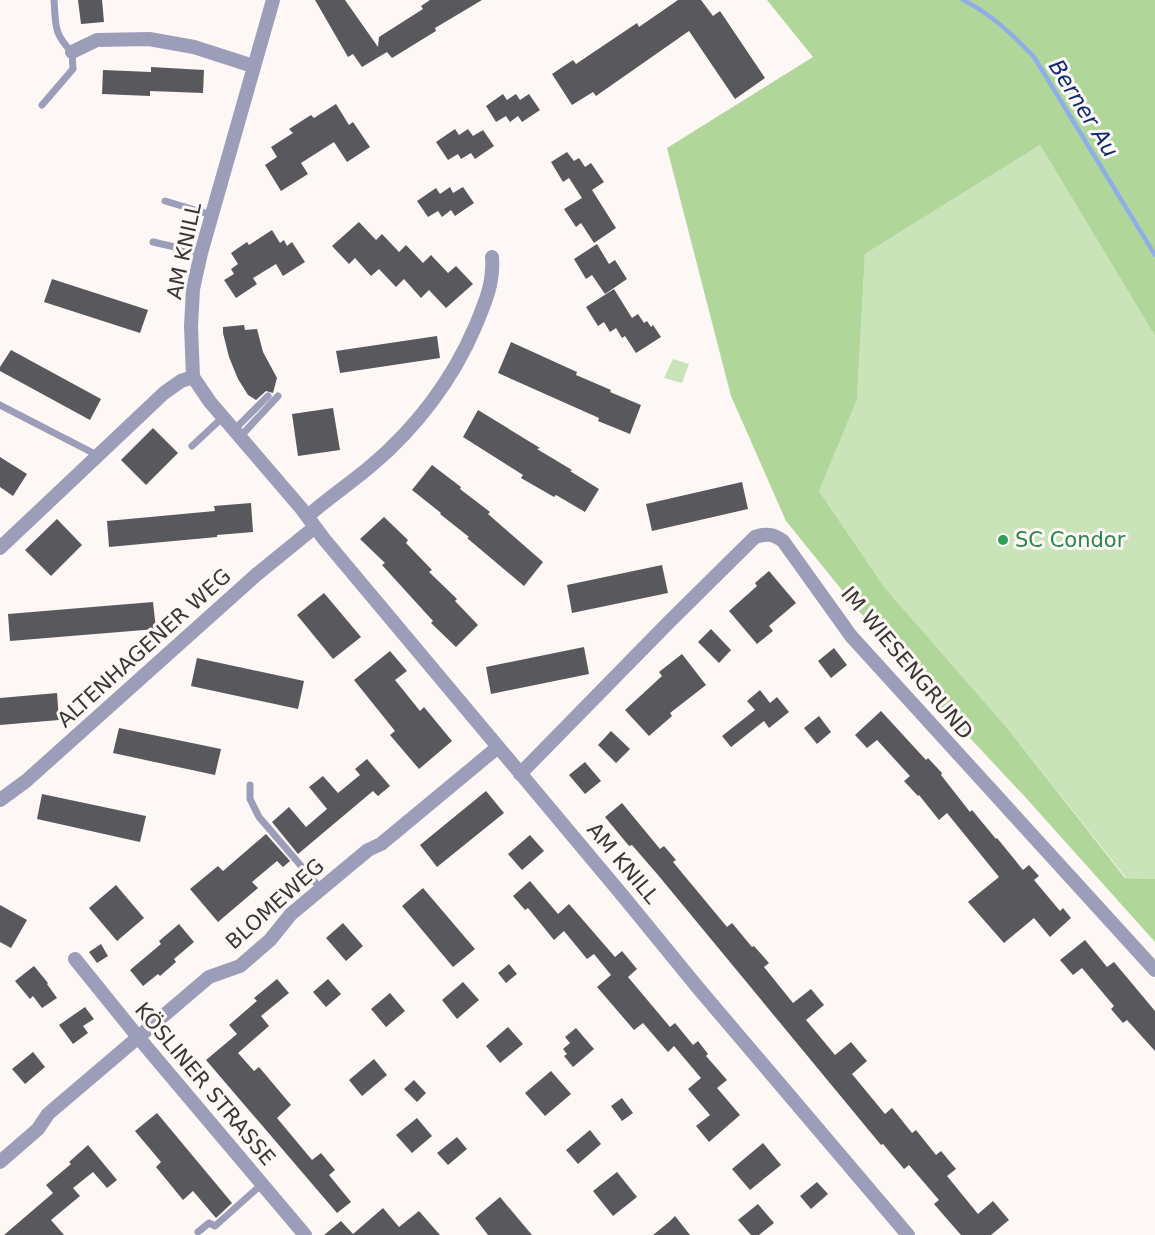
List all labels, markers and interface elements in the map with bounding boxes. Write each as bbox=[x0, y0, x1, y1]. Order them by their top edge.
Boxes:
water label: Berner Au bbox=[1044, 55, 1123, 162]
street label: AM KNILL bbox=[162, 200, 206, 302]
place label: SC Condor bbox=[1015, 528, 1126, 552]
marker: SC Condor bbox=[996, 533, 1010, 547]
street label: ALTENHAGENER WEG bbox=[52, 564, 236, 732]
street label: IM WIESENGRUND bbox=[836, 582, 978, 744]
street label: AM KNILL bbox=[582, 818, 664, 909]
street label: BLOMEWEG bbox=[221, 854, 329, 954]
street label: KÖSLINER STRASSE bbox=[130, 997, 281, 1170]

